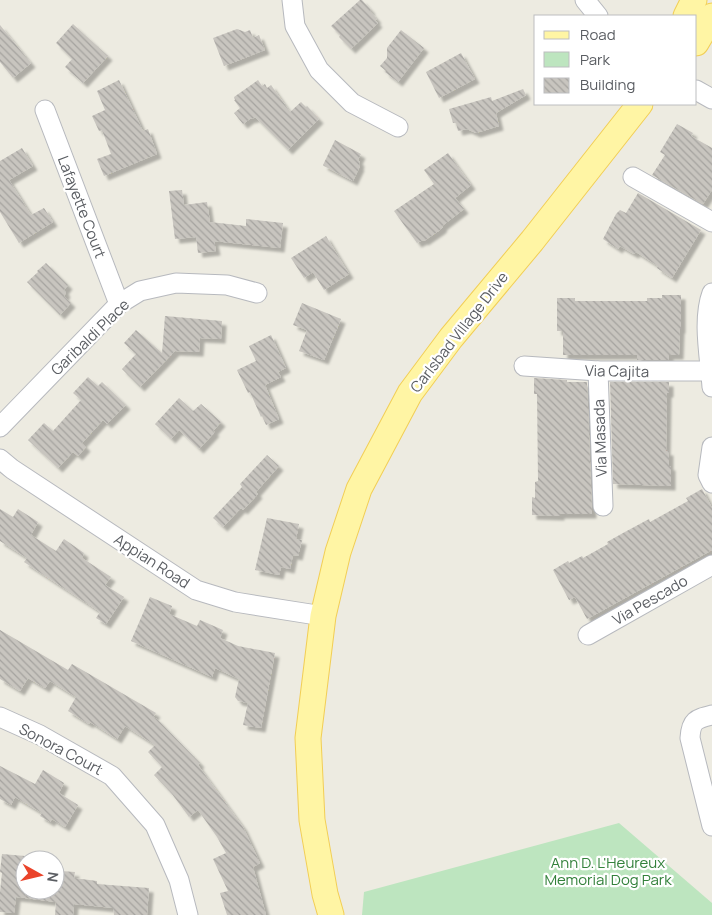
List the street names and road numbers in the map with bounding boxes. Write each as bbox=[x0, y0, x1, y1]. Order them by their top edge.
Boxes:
street label: Lafayette Court bbox=[53, 153, 111, 261]
street label: Carlsbad Village Drive bbox=[405, 267, 513, 397]
street label: Garibaldi Place bbox=[46, 294, 134, 380]
street label: Via Cajita bbox=[585, 360, 649, 382]
street label: Via Masada bbox=[588, 399, 612, 477]
street label: Appian Road bbox=[110, 529, 194, 593]
street label: Via Pescado bbox=[609, 570, 692, 630]
street label: Sonora Court bbox=[15, 718, 107, 780]

